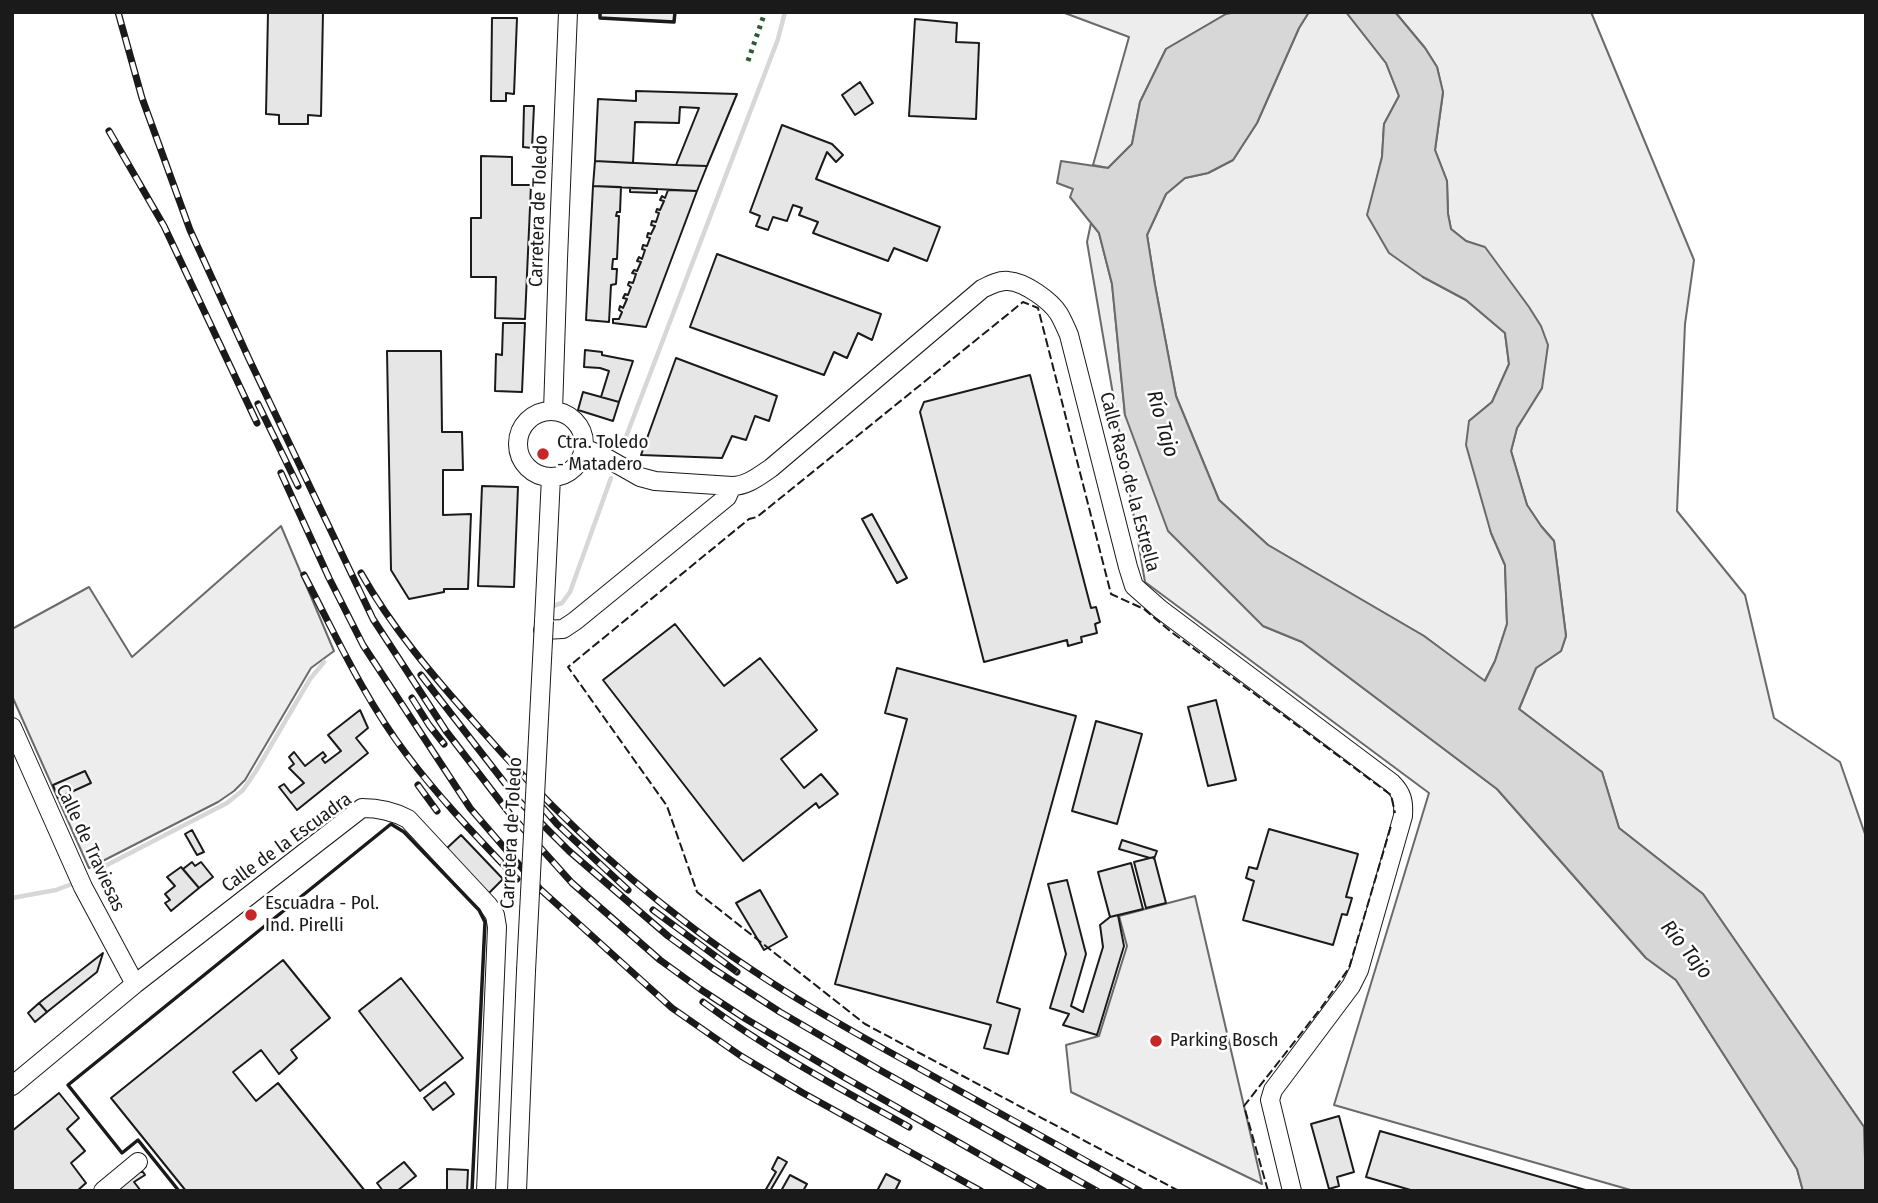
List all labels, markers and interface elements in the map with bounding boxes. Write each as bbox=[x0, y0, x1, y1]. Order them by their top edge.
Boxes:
street label: Carretera de Toledo bbox=[525, 135, 553, 287]
water label: Río Tajo bbox=[1140, 388, 1184, 460]
street label: Calle Raso de la Estrella bbox=[1094, 390, 1164, 574]
place label: Ctra. Toledo - Matadero bbox=[557, 432, 648, 476]
marker: Ctra. Toledo - Matadero bbox=[535, 446, 551, 462]
street label: Carretera de Toledo bbox=[497, 756, 527, 910]
street label: Calle de Traviesas bbox=[51, 781, 129, 915]
street label: Calle de la Escuadra bbox=[218, 788, 356, 898]
place label: Escuadra - Pol. Ind. Pirelli bbox=[265, 893, 379, 937]
marker: Escuadra - Pol. Ind. Pirelli bbox=[243, 907, 259, 923]
water label: Río Tajo bbox=[1655, 916, 1717, 984]
place label: Parking Bosch bbox=[1170, 1030, 1279, 1052]
marker: Parking Bosch bbox=[1148, 1033, 1164, 1049]

